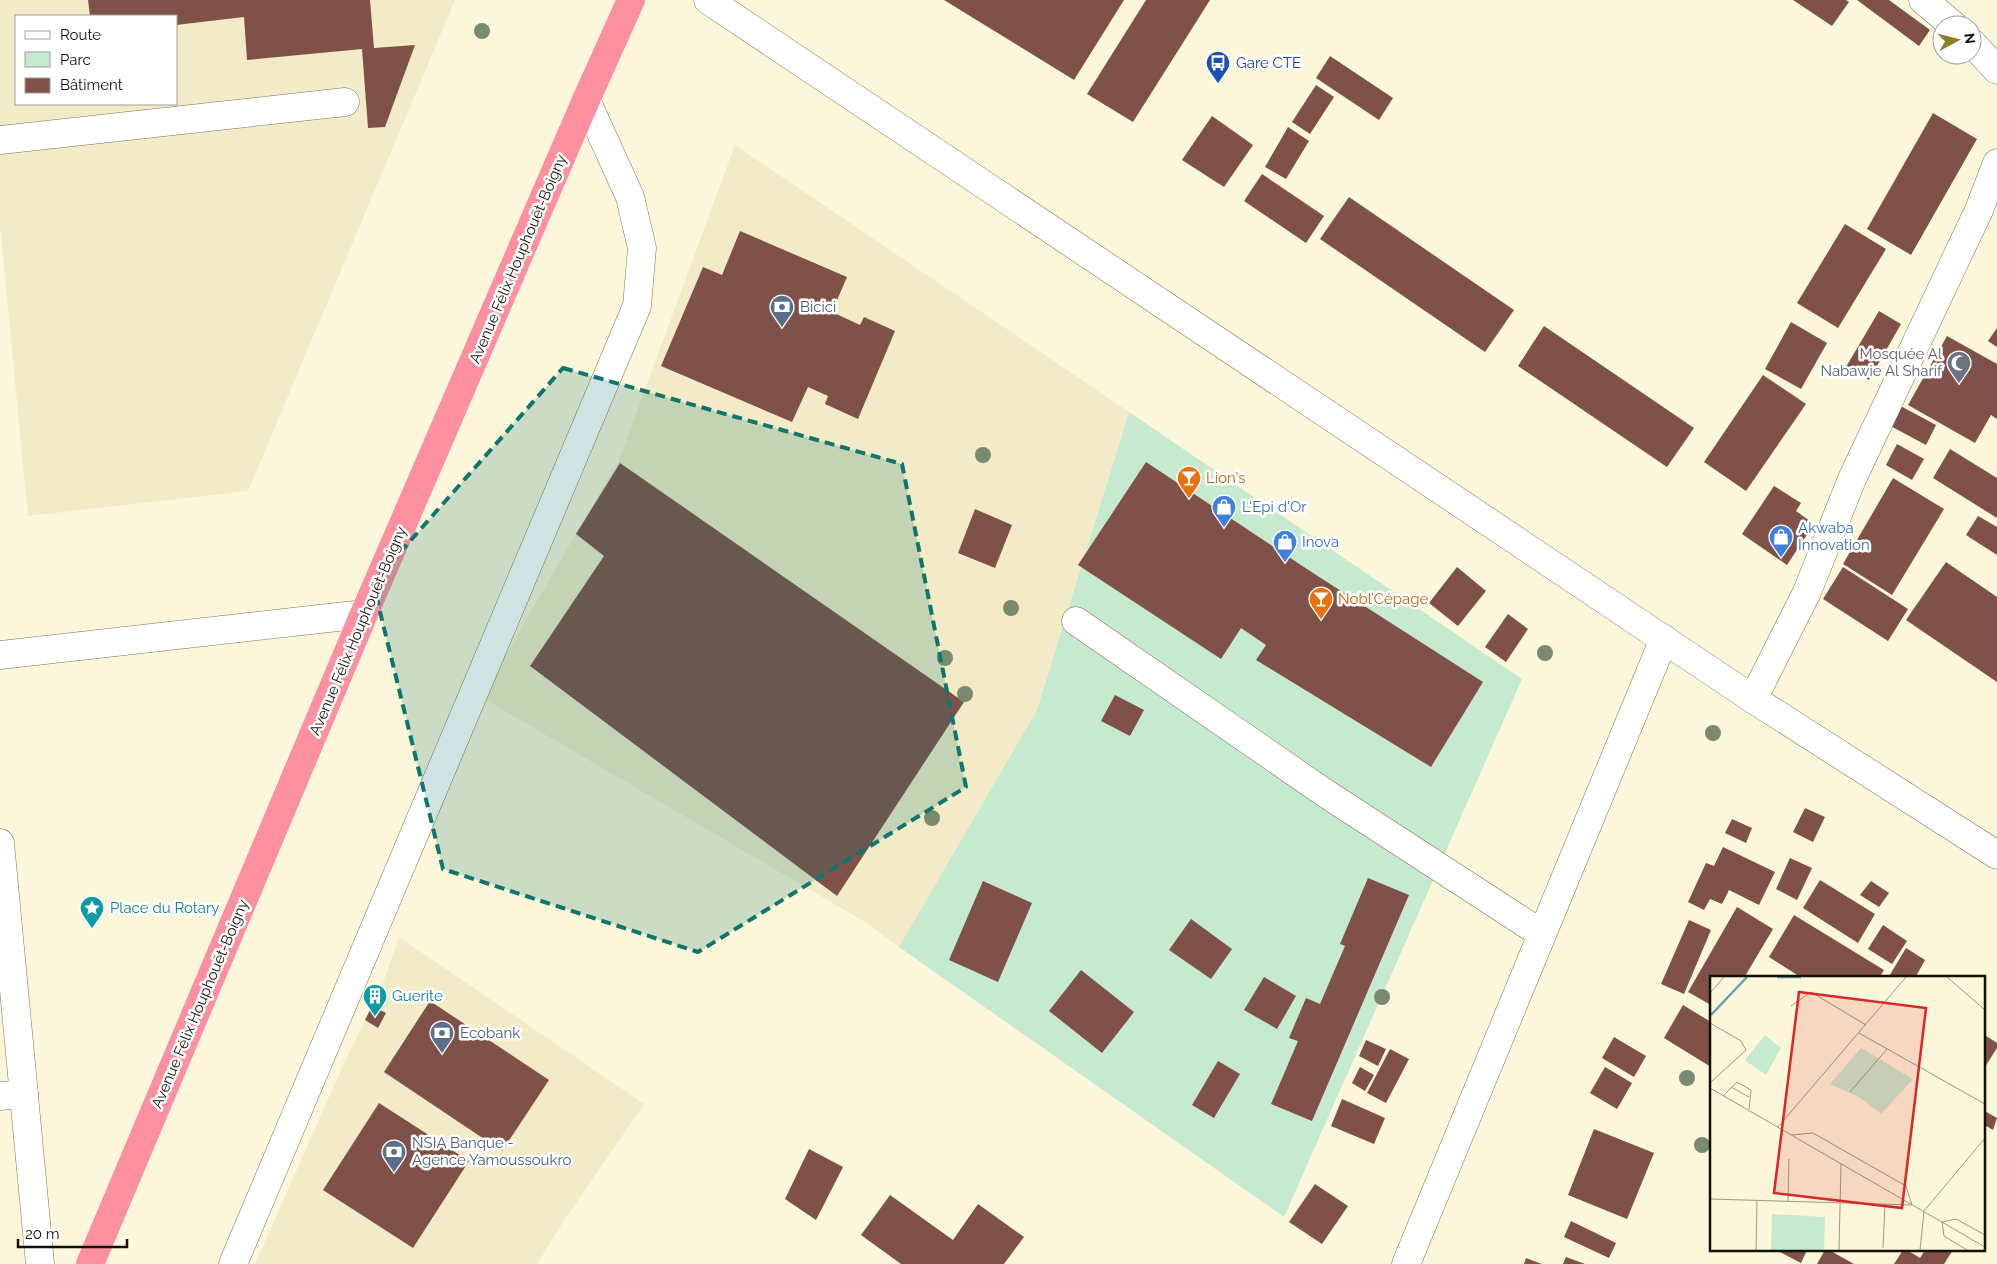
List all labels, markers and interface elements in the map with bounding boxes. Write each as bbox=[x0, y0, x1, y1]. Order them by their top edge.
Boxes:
legend bbox=[15, 15, 178, 105]
north arrow bbox=[1932, 15, 1982, 65]
text: Route bbox=[60, 26, 101, 44]
text: N bbox=[1961, 32, 1978, 45]
bus stop icon: Gare CTE bbox=[1205, 50, 1231, 84]
text: Parc bbox=[60, 51, 91, 69]
place label: Gare CTE bbox=[1236, 54, 1301, 72]
text: Bâtiment bbox=[60, 76, 123, 94]
street label: Avenue Félix Houphouët-Boigny bbox=[466, 152, 570, 366]
bank icon: Bicici bbox=[769, 294, 795, 328]
place label: Bicici bbox=[800, 298, 836, 316]
place label: Mosquée Al Nabawie Al Sharif bbox=[1820, 345, 1943, 380]
mosque icon: Mosquée Al Nabawie Al Sharif bbox=[1946, 350, 1972, 384]
bar icon: Lion's bbox=[1176, 465, 1202, 499]
place label: Lion's bbox=[1206, 469, 1246, 487]
shop icon: L'Epi d'Or bbox=[1211, 494, 1237, 528]
place label: L'Epi d'Or bbox=[1242, 498, 1307, 516]
place label: Akwaba Innovation bbox=[1798, 519, 1870, 554]
street label: Avenue Félix Houphouët-Boigny bbox=[306, 524, 410, 738]
shop icon: Akwaba Innovation bbox=[1768, 524, 1794, 558]
shop icon: Inova bbox=[1272, 529, 1298, 563]
place label: Inova bbox=[1302, 533, 1339, 551]
bar icon: Nobl’Cépage bbox=[1308, 586, 1334, 620]
place label: Nobl’Cépage bbox=[1338, 590, 1429, 608]
place icon: Place du Rotary bbox=[79, 895, 105, 929]
street label: Avenue Félix Houphouët-Boigny bbox=[148, 897, 252, 1111]
place label: Place du Rotary bbox=[110, 899, 219, 917]
inset map bbox=[1710, 976, 1984, 1252]
building icon: Guerite bbox=[362, 983, 388, 1017]
place label: Guerite bbox=[392, 987, 443, 1005]
bank icon: Ecobank bbox=[429, 1020, 455, 1054]
place label: Ecobank bbox=[460, 1024, 520, 1042]
place label: NSIA Banque - Agence Yamoussoukro bbox=[412, 1134, 572, 1169]
bank icon: NSIA Banque - Agence Yamoussoukro bbox=[381, 1139, 407, 1173]
scale bar bbox=[18, 1216, 126, 1248]
text: 20 m bbox=[25, 1225, 60, 1243]

